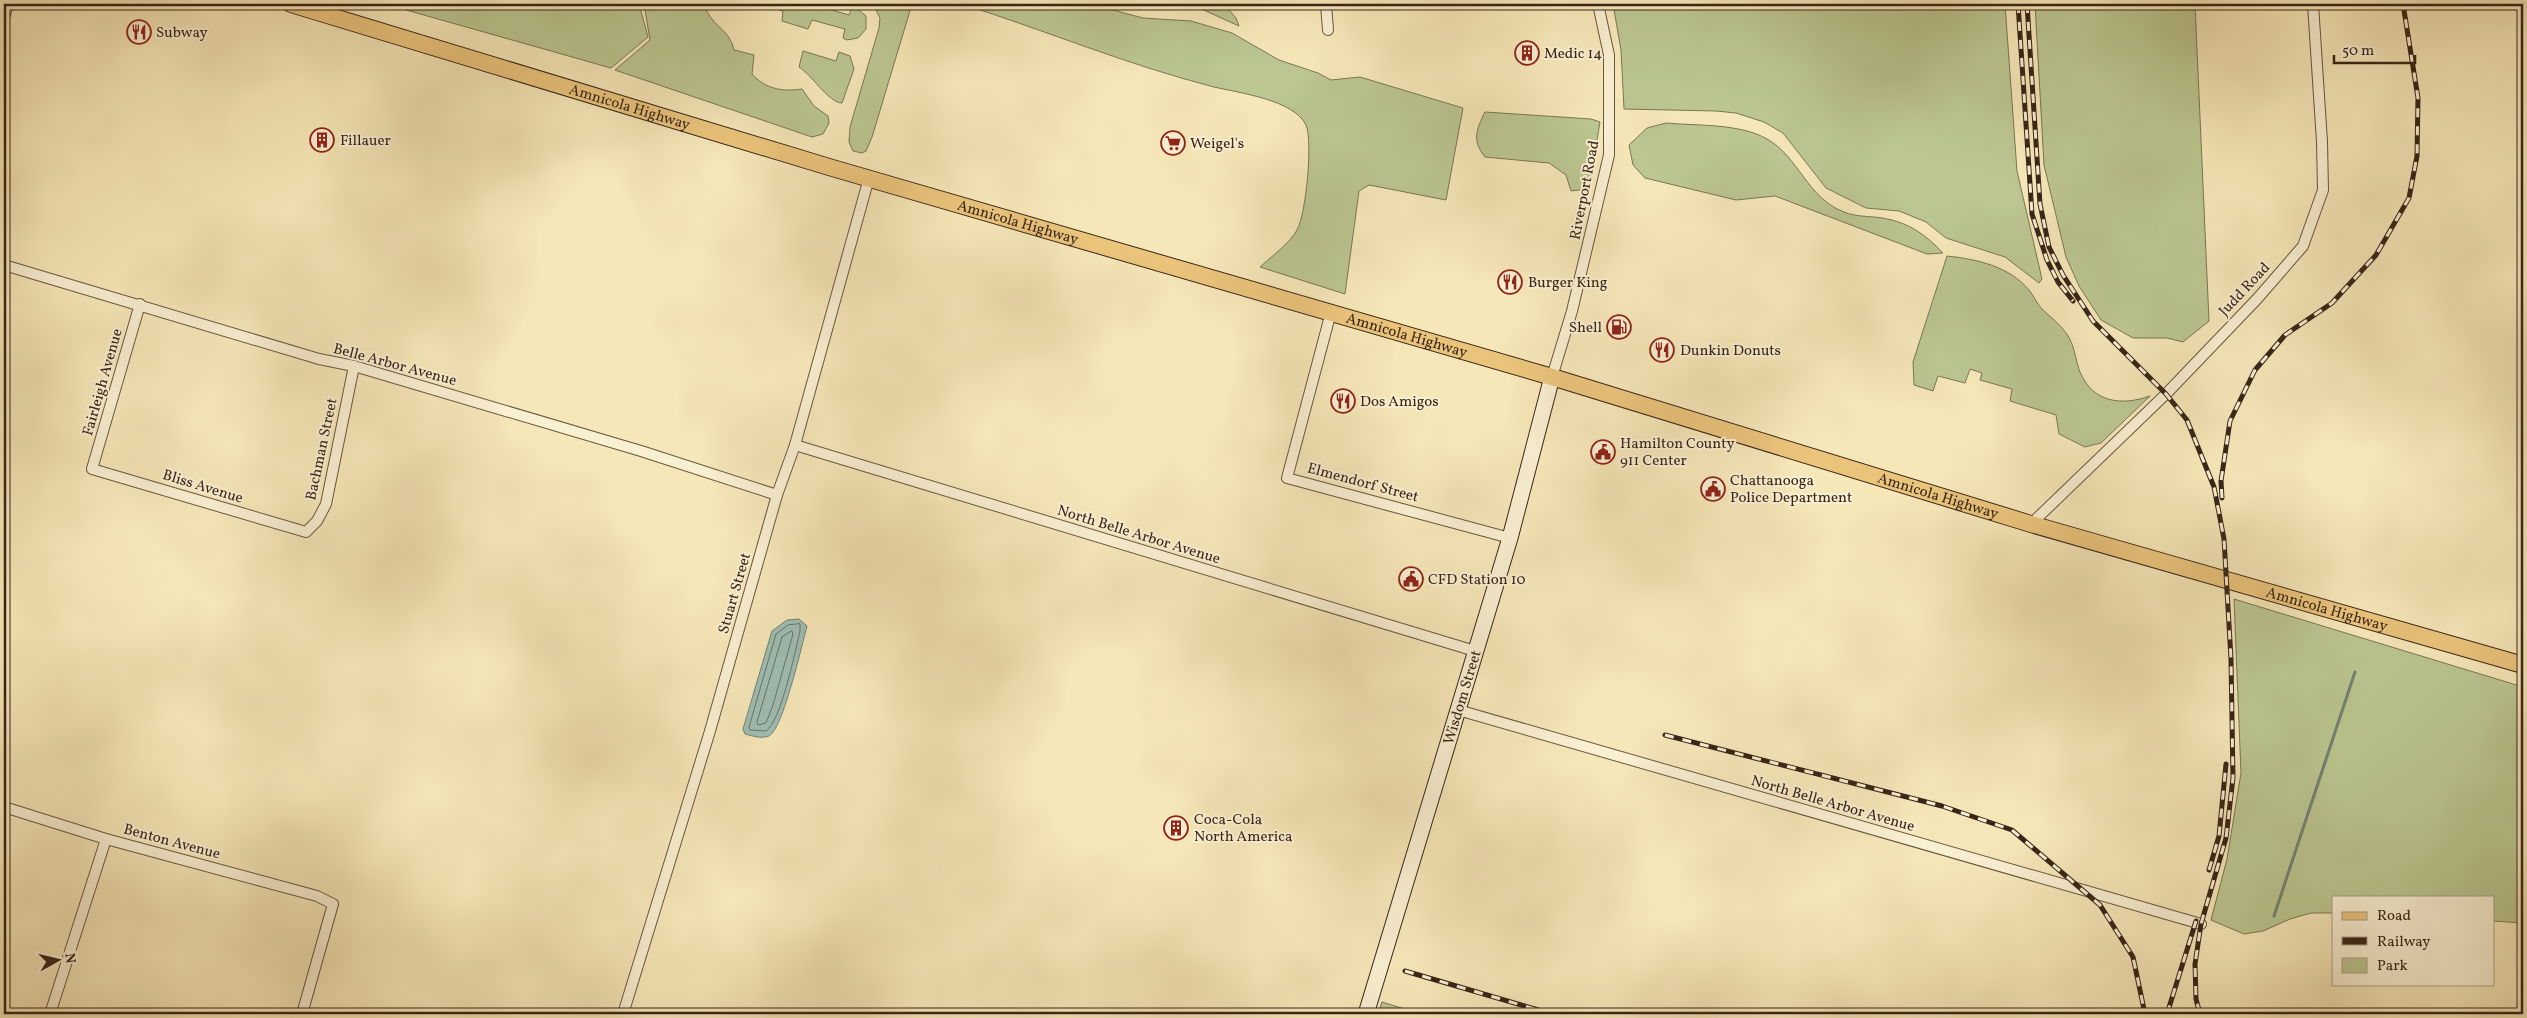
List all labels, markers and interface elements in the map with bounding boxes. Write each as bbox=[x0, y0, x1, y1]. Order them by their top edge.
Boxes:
restaurant icon: Subway bbox=[126, 19, 152, 45]
place label: Subway bbox=[156, 23, 208, 44]
scale bar bbox=[2334, 32, 2416, 64]
building icon: Medic 14 bbox=[1514, 40, 1540, 66]
text: 50 m bbox=[2342, 41, 2374, 62]
place label: Medic 14 bbox=[1544, 44, 1602, 65]
street label: Amnicola Highway bbox=[566, 80, 692, 136]
building icon: Fillauer bbox=[309, 127, 335, 153]
supermarket icon: Weigel's bbox=[1160, 130, 1186, 156]
place label: Fillauer bbox=[340, 131, 391, 152]
place label: Weigel's bbox=[1190, 134, 1244, 155]
street label: Riverport Road bbox=[1566, 139, 1605, 242]
street label: Amnicola Highway bbox=[954, 196, 1081, 251]
street label: Judd Road bbox=[2215, 258, 2276, 322]
restaurant icon: Burger King bbox=[1497, 269, 1523, 295]
place label: Burger King bbox=[1528, 273, 1608, 294]
street label: Amnicola Highway bbox=[1343, 309, 1470, 364]
fuel station icon: Shell bbox=[1606, 314, 1632, 340]
place label: Shell bbox=[1569, 318, 1602, 339]
street label: Fairleigh Avenue bbox=[78, 326, 129, 439]
restaurant icon: Dunkin Donuts bbox=[1649, 337, 1675, 363]
street label: Belle Arbor Avenue bbox=[331, 339, 459, 392]
place label: Dunkin Donuts bbox=[1680, 341, 1781, 362]
restaurant icon: Dos Amigos bbox=[1330, 388, 1356, 414]
place label: Dos Amigos bbox=[1360, 392, 1439, 413]
street label: Bachman Street bbox=[301, 396, 344, 502]
place label: Hamilton County 911 Center bbox=[1620, 434, 1735, 472]
public building icon: Hamilton County 911 Center bbox=[1590, 439, 1616, 465]
street label: Elmendorf Street bbox=[1305, 458, 1421, 508]
street label: Bliss Avenue bbox=[160, 465, 245, 510]
street label: Amnicola Highway bbox=[1875, 469, 2001, 525]
place label: Chattanooga Police Department bbox=[1730, 471, 1852, 509]
public building icon: Chattanooga Police Department bbox=[1700, 476, 1726, 502]
street label: North Belle Arbor Avenue bbox=[1054, 501, 1223, 570]
street label: Stuart Street bbox=[714, 550, 757, 636]
public building icon: CFD Station 10 bbox=[1398, 566, 1424, 592]
place label: CFD Station 10 bbox=[1428, 570, 1526, 591]
street label: Amnicola Highway bbox=[2263, 583, 2390, 638]
street label: Wisdom Street bbox=[1439, 648, 1487, 747]
street label: North Belle Arbor Avenue bbox=[1748, 771, 1917, 838]
place label: Coca-Cola North America bbox=[1194, 810, 1293, 848]
building icon: Coca-Cola North America bbox=[1163, 815, 1189, 841]
street label: Benton Avenue bbox=[121, 819, 222, 865]
legend bbox=[2332, 896, 2494, 986]
text: Road bbox=[2377, 906, 2411, 927]
text: Railway bbox=[2377, 932, 2430, 953]
north arrow bbox=[32, 936, 82, 986]
text: N bbox=[59, 952, 80, 965]
text: Park bbox=[2377, 956, 2408, 977]

